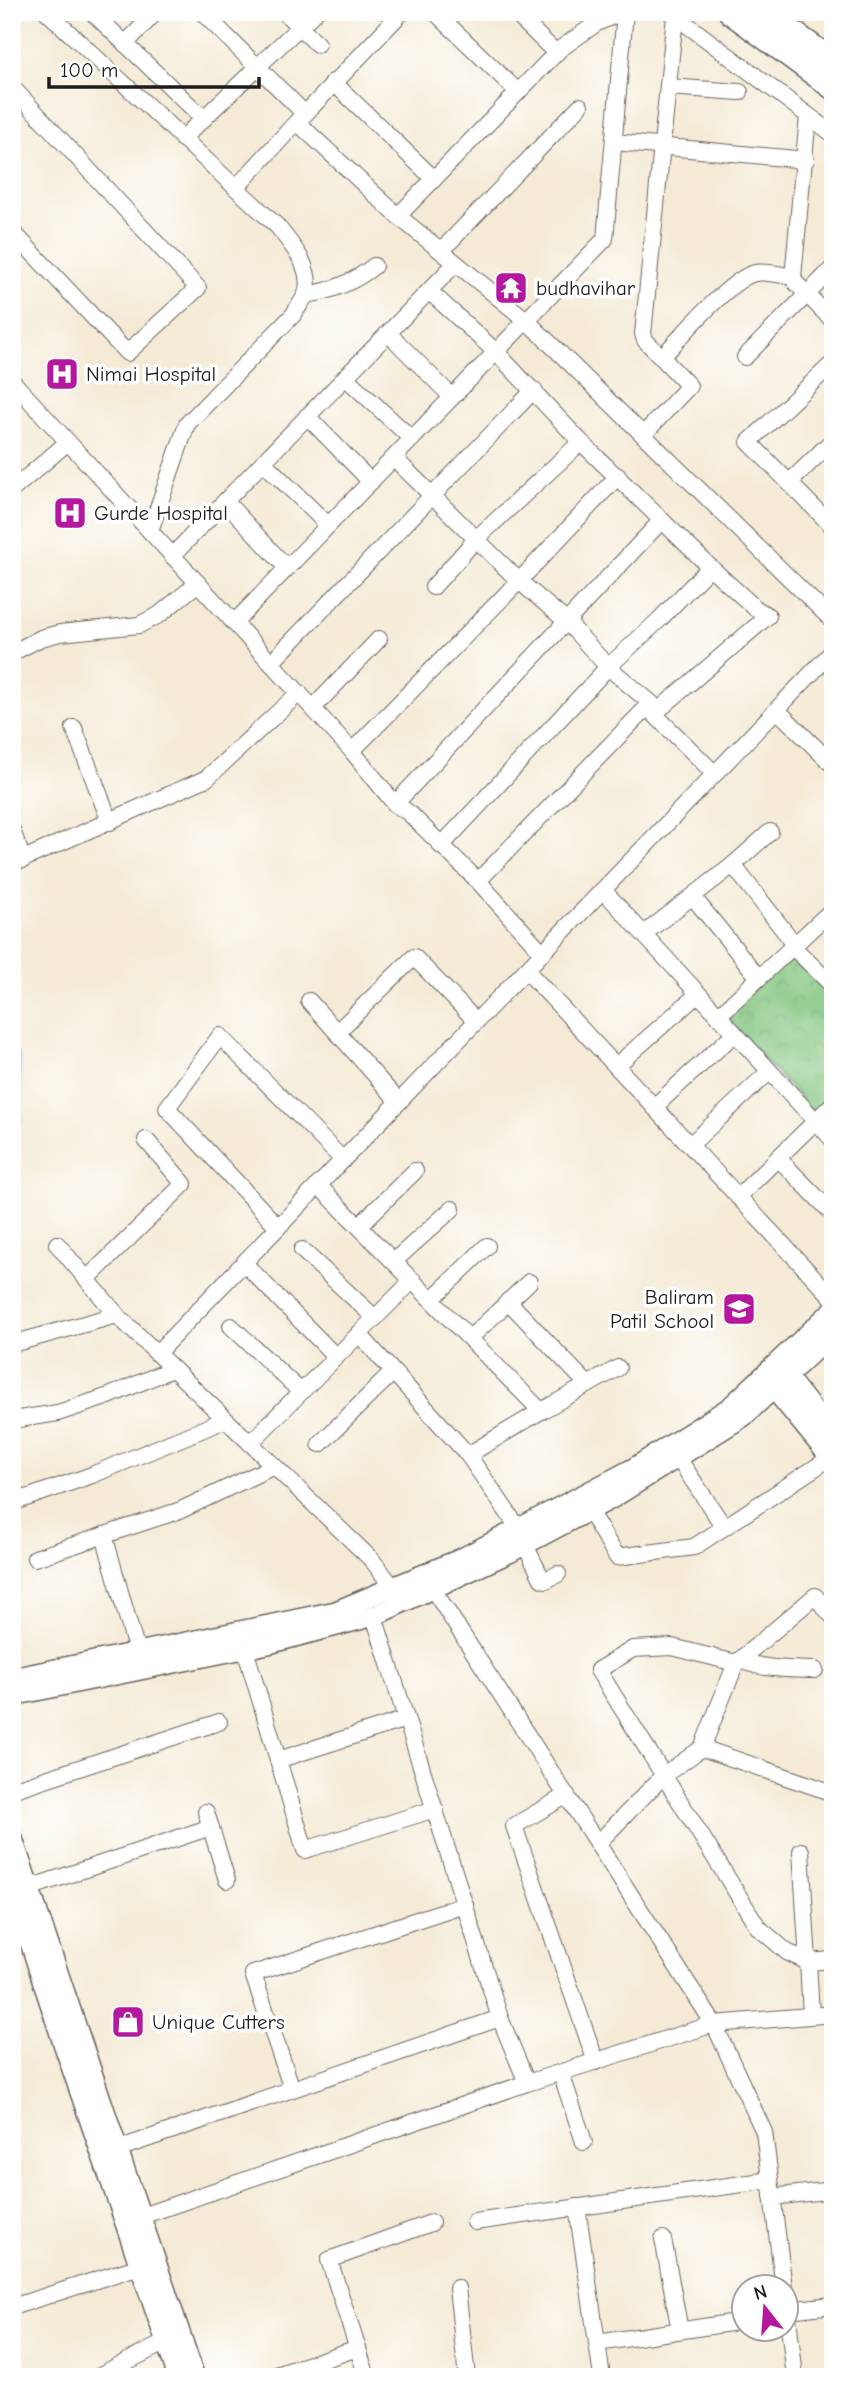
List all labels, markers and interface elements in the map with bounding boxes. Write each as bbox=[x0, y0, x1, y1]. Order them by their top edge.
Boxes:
scale bar bbox=[49, 46, 259, 90]
text: 100 m bbox=[60, 58, 118, 82]
temple icon: budhavihar bbox=[492, 269, 530, 307]
place label: budhavihar bbox=[536, 276, 636, 300]
hospital icon: Nimai Hospital bbox=[43, 355, 81, 393]
place label: Nimai Hospital bbox=[86, 362, 216, 386]
hospital icon: Gurde Hospital bbox=[51, 494, 89, 532]
place label: Gurde Hospital bbox=[94, 501, 228, 525]
place label: Baliram Patil School bbox=[610, 1285, 714, 1333]
school or university icon: Baliram Patil School bbox=[720, 1290, 758, 1328]
shop icon: Unique Cutters bbox=[109, 2003, 147, 2041]
place label: Unique Cutters bbox=[152, 2010, 285, 2034]
north arrow bbox=[730, 2274, 800, 2344]
text: N bbox=[751, 2280, 769, 2305]

